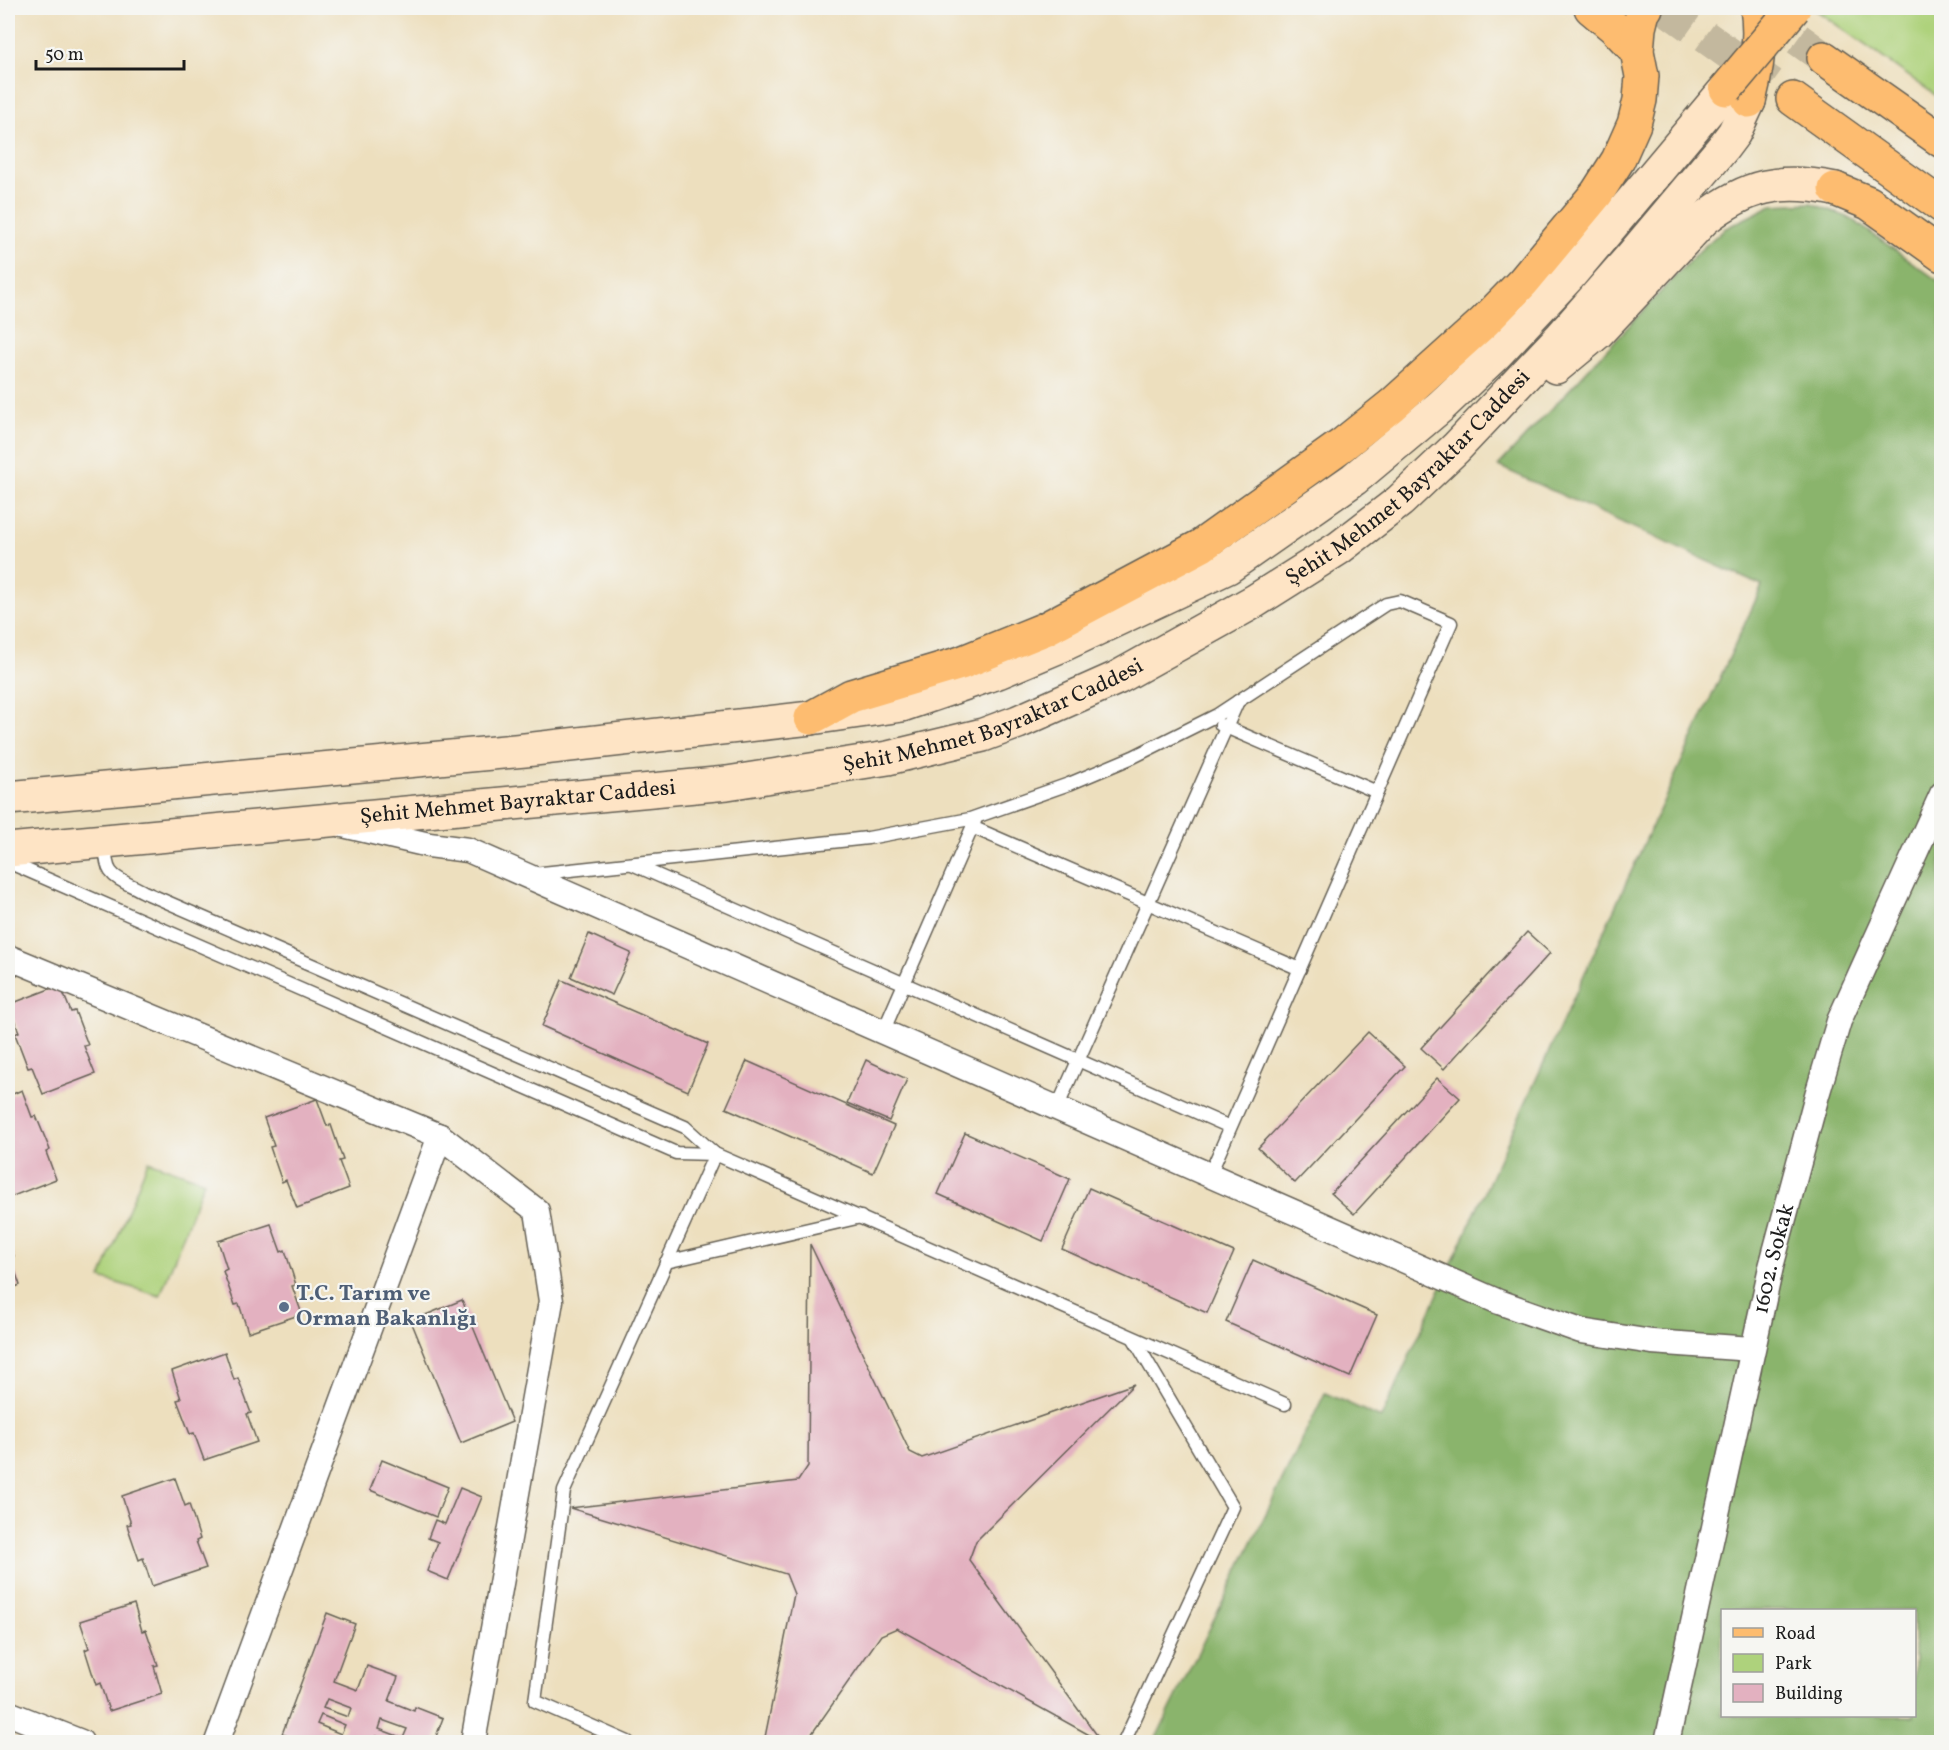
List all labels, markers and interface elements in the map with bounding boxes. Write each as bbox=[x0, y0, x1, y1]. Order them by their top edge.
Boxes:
scale bar bbox=[36, 33, 184, 71]
text: 50 m bbox=[45, 43, 84, 68]
street label: Şehit Mehmet Bayraktar Caddesi bbox=[1280, 363, 1538, 593]
street label: Şehit Mehmet Bayraktar Caddesi bbox=[840, 651, 1149, 780]
street label: Şehit Mehmet Bayraktar Caddesi bbox=[358, 772, 677, 833]
street label: 1602. Sokak bbox=[1746, 1200, 1803, 1317]
place label: T.C. Tarım ve Orman Bakanlığı bbox=[296, 1279, 477, 1335]
marker: T.C. Tarım ve Orman Bakanlığı bbox=[277, 1300, 291, 1314]
legend bbox=[1721, 1609, 1916, 1717]
text: Road bbox=[1775, 1622, 1816, 1647]
text: Park bbox=[1775, 1652, 1812, 1677]
text: Building bbox=[1775, 1682, 1843, 1707]

